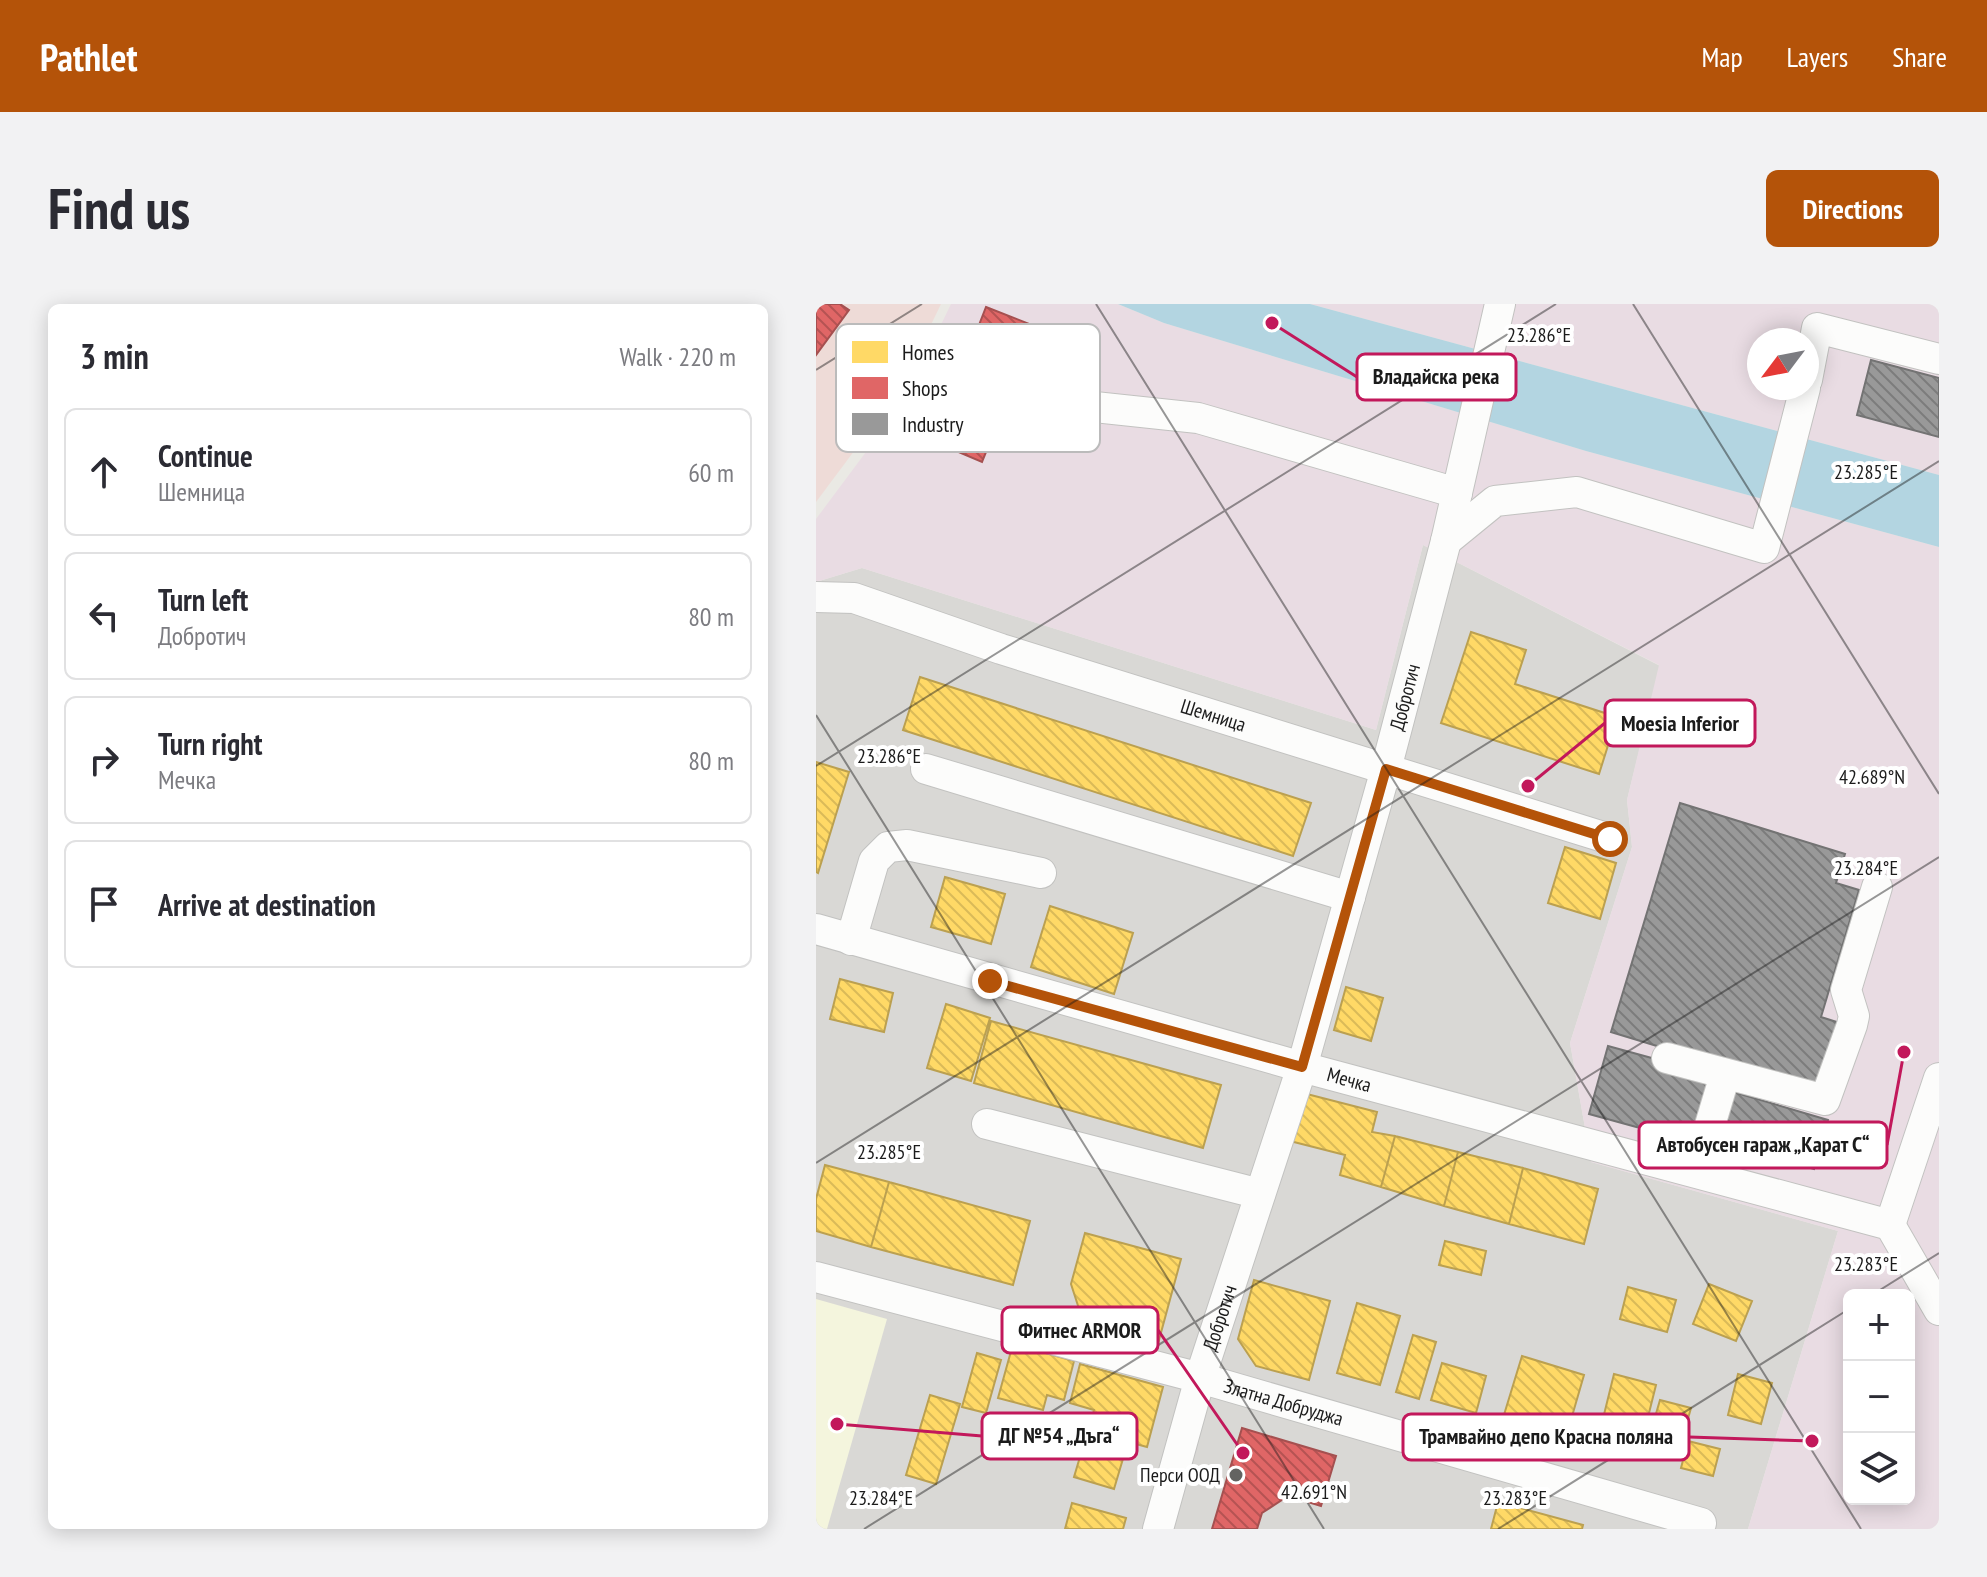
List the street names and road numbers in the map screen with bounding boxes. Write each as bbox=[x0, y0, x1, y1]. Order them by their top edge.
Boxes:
street label: Добротич bbox=[1384, 661, 1426, 733]
street label: Шемница bbox=[1177, 693, 1249, 738]
street label: Мечка bbox=[1324, 1061, 1374, 1098]
street label: Добротич bbox=[1197, 1282, 1243, 1354]
street label: Златна Добруджа bbox=[1221, 1373, 1346, 1432]

